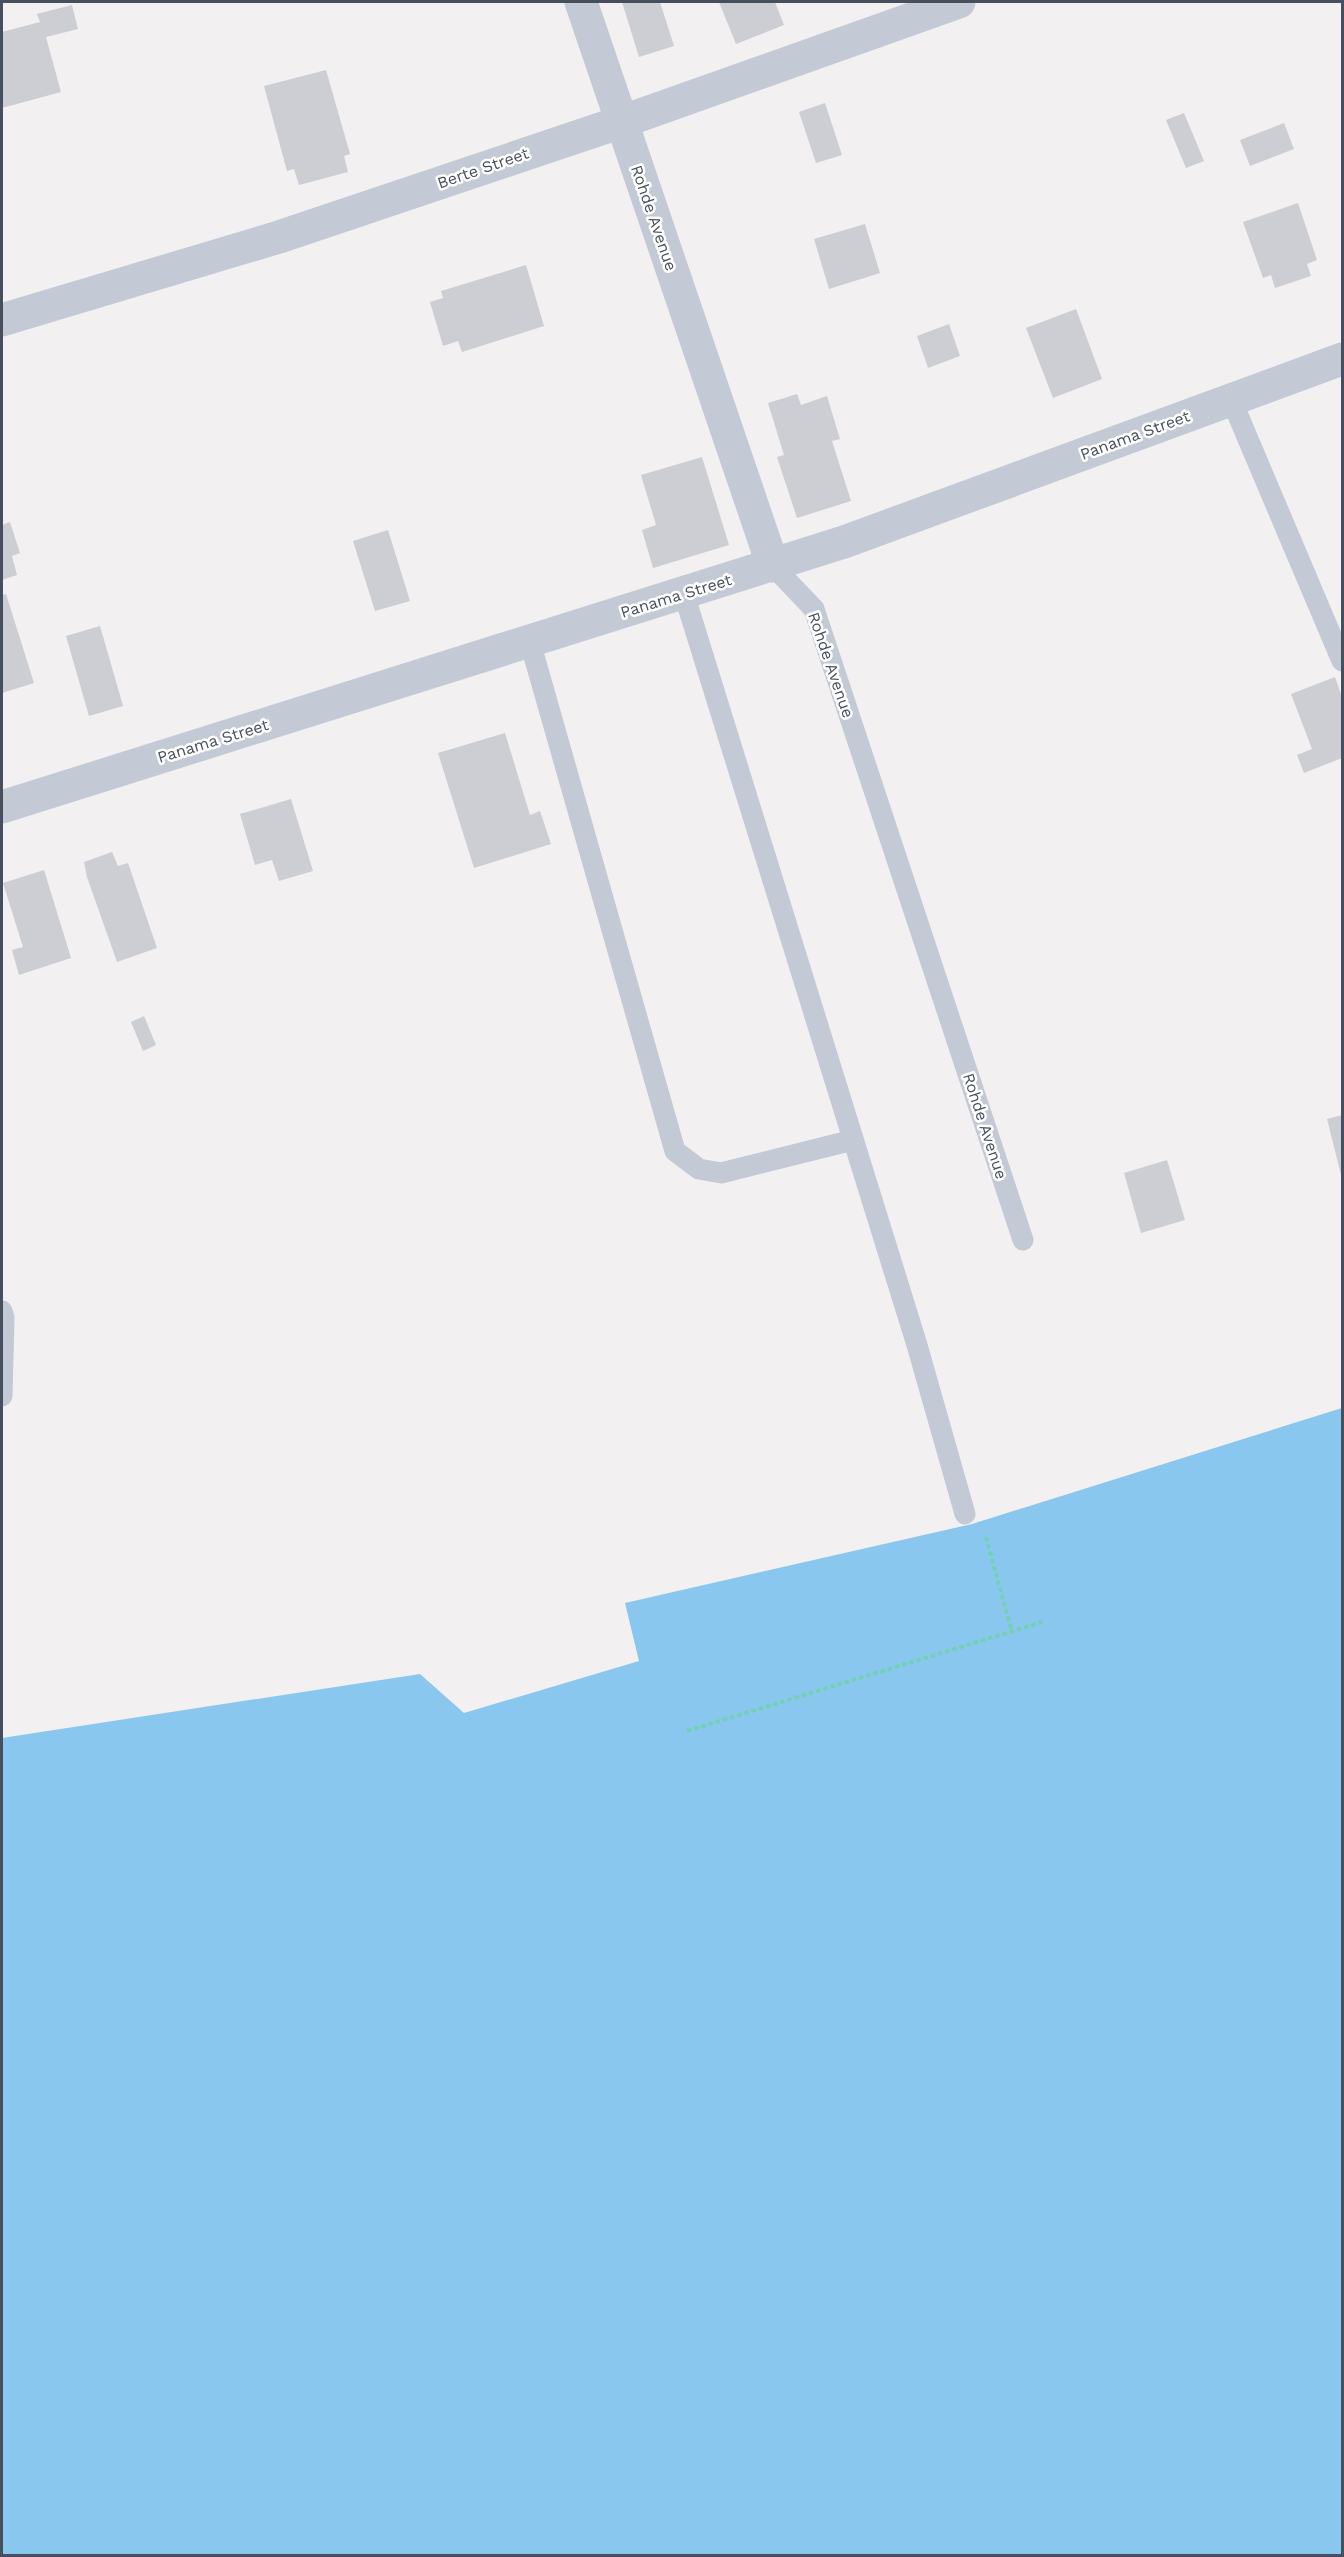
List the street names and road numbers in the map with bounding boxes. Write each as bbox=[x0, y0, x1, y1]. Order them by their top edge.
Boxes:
street label: Berte Street bbox=[435, 143, 531, 192]
street label: Rohde Avenue bbox=[627, 163, 681, 273]
street label: Panama Street bbox=[1078, 406, 1193, 464]
street label: Panama Street bbox=[618, 570, 734, 622]
street label: Rohde Avenue bbox=[804, 610, 858, 720]
street label: Panama Street bbox=[155, 715, 271, 767]
street label: Rohde Avenue bbox=[959, 1070, 1011, 1182]

